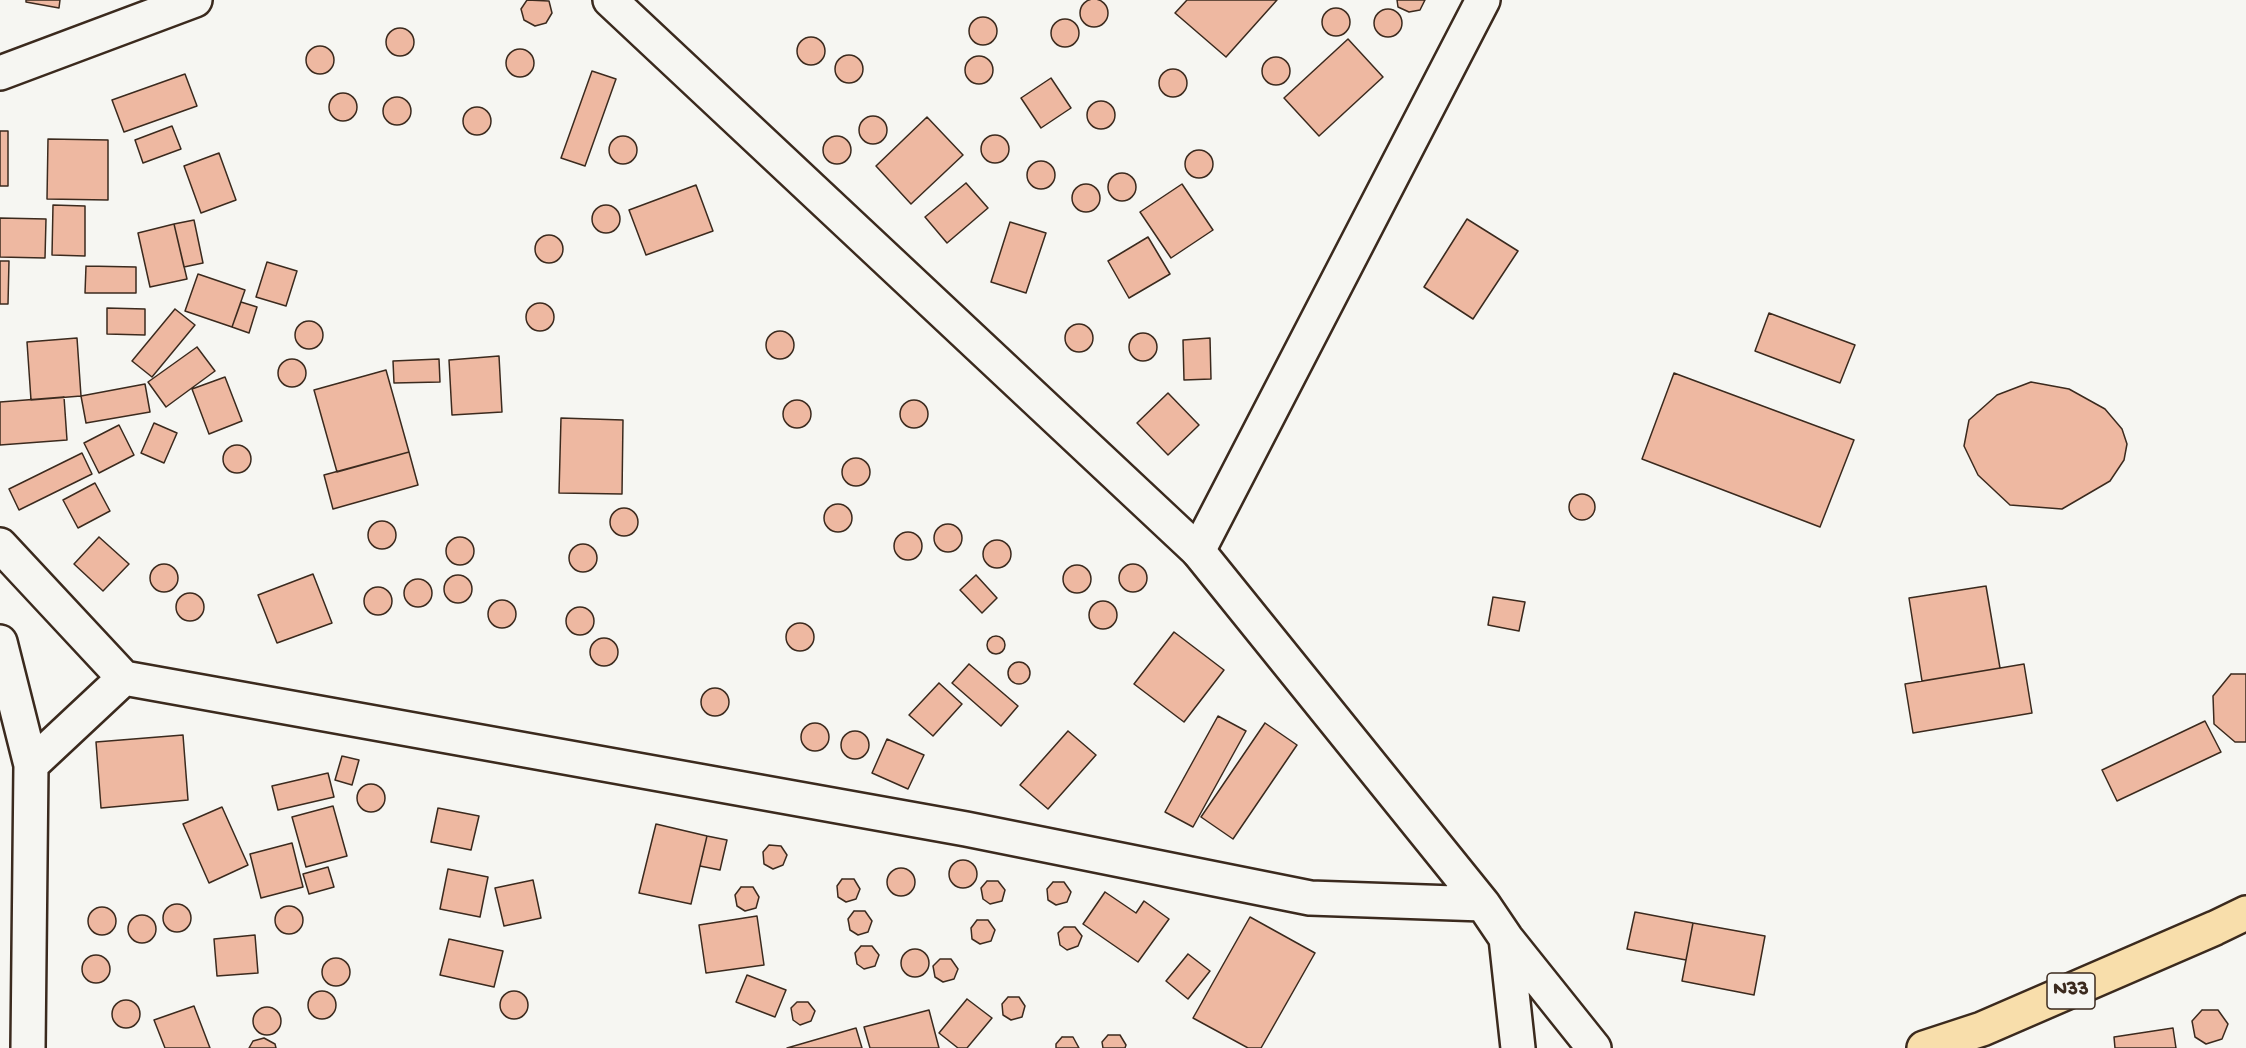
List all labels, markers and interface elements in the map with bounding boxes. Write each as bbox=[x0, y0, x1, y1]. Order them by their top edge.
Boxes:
road number: N33 bbox=[2047, 973, 2095, 1009]

